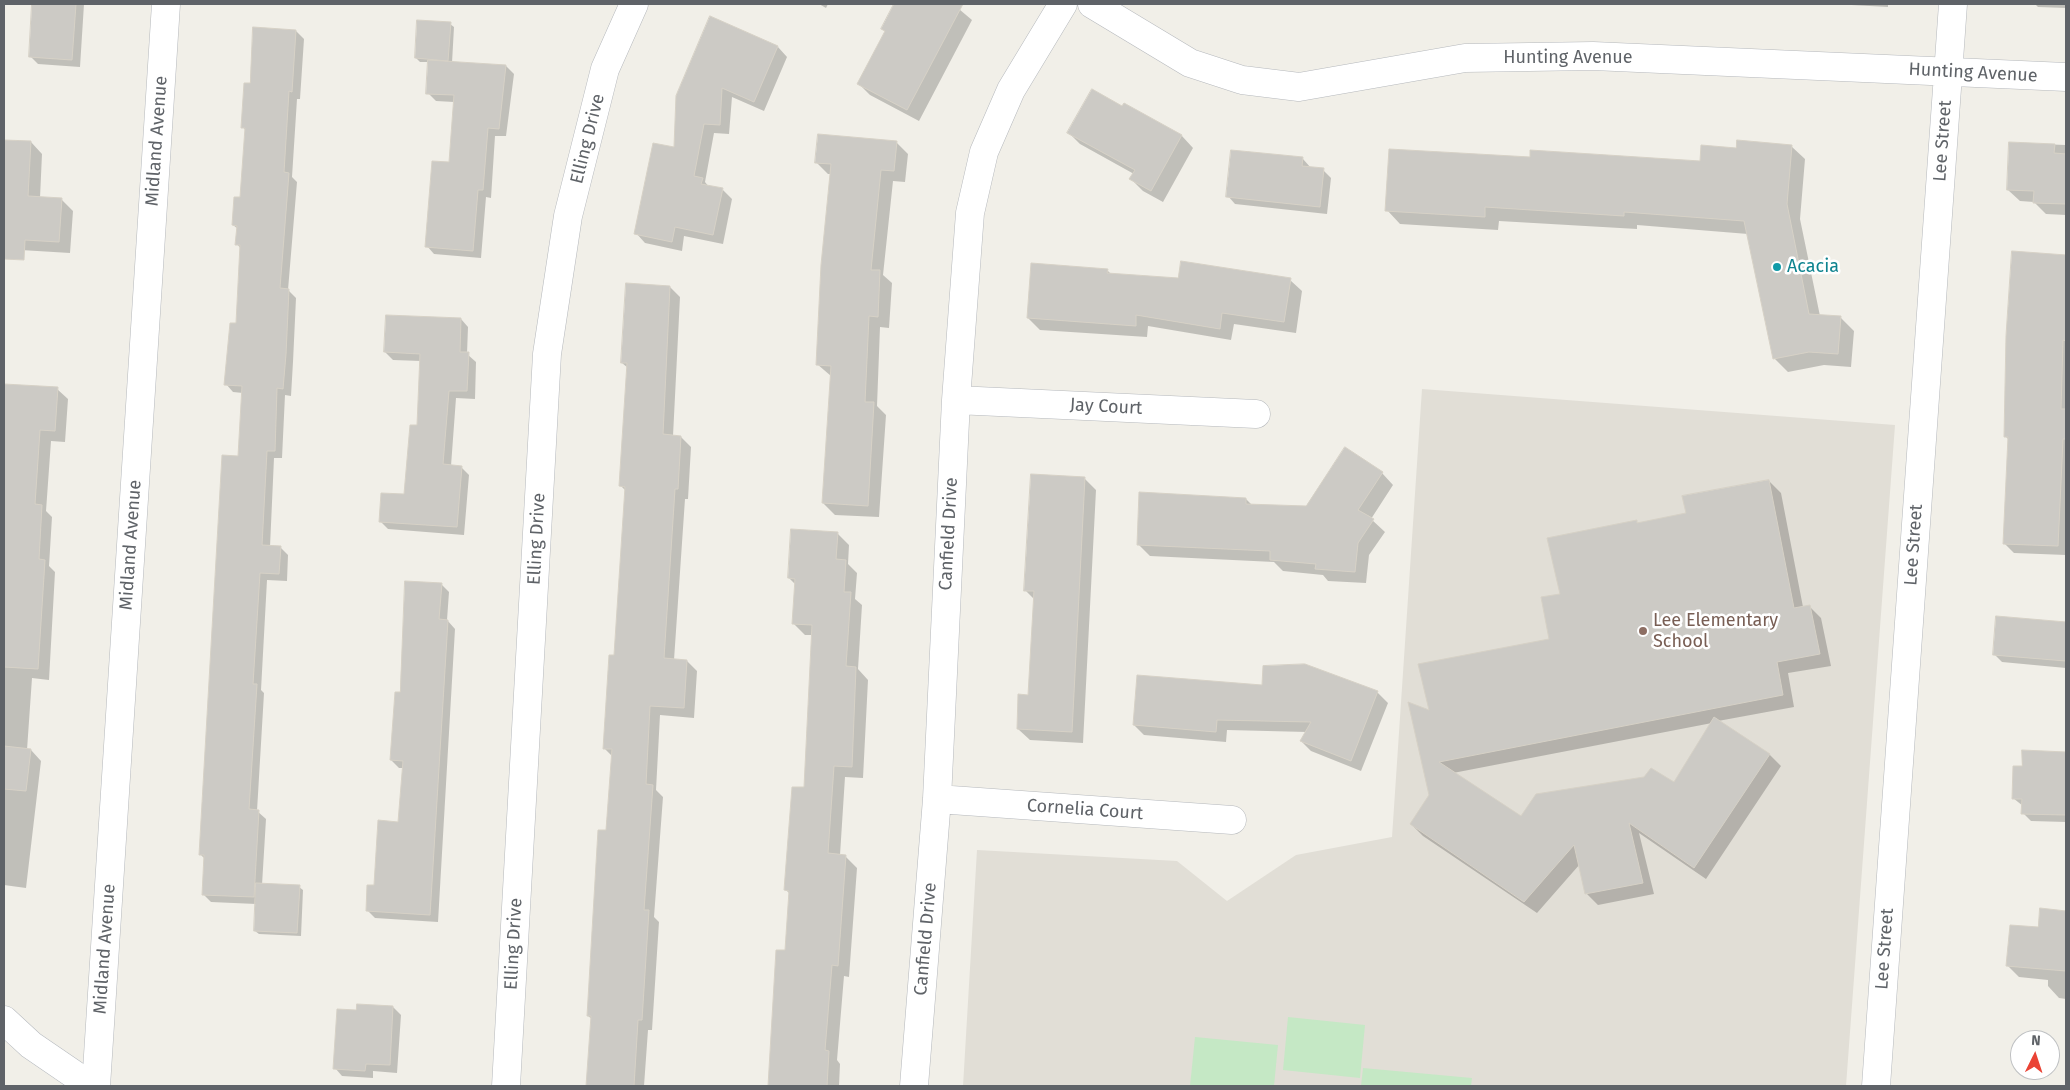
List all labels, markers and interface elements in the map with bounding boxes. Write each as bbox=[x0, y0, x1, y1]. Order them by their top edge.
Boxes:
street label: Hunting Avenue bbox=[1503, 47, 1633, 69]
street label: Hunting Avenue bbox=[1908, 59, 2038, 87]
street label: Midland Avenue bbox=[142, 75, 172, 207]
street label: Elling Drive bbox=[566, 92, 610, 186]
street label: Lee Street bbox=[1929, 99, 1957, 183]
place label: Acacia bbox=[1787, 256, 1839, 278]
marker: Acacia bbox=[1771, 261, 1783, 273]
street label: Jay Court bbox=[1069, 394, 1143, 420]
street label: Canfield Drive bbox=[935, 477, 963, 591]
street label: Midland Avenue bbox=[116, 479, 146, 611]
street label: Elling Drive bbox=[524, 492, 550, 586]
street label: Lee Street bbox=[1900, 503, 1928, 587]
place label: Lee Elementary School bbox=[1653, 610, 1778, 652]
marker: Lee Elementary School bbox=[1637, 625, 1649, 637]
street label: Cornelia Court bbox=[1026, 795, 1144, 825]
street label: Canfield Drive bbox=[910, 882, 942, 996]
street label: Midland Avenue bbox=[90, 883, 120, 1015]
street label: Elling Drive bbox=[501, 897, 527, 991]
street label: Lee Street bbox=[1871, 907, 1899, 991]
north arrow bbox=[2010, 1030, 2060, 1080]
text: N bbox=[2031, 1032, 2041, 1049]

